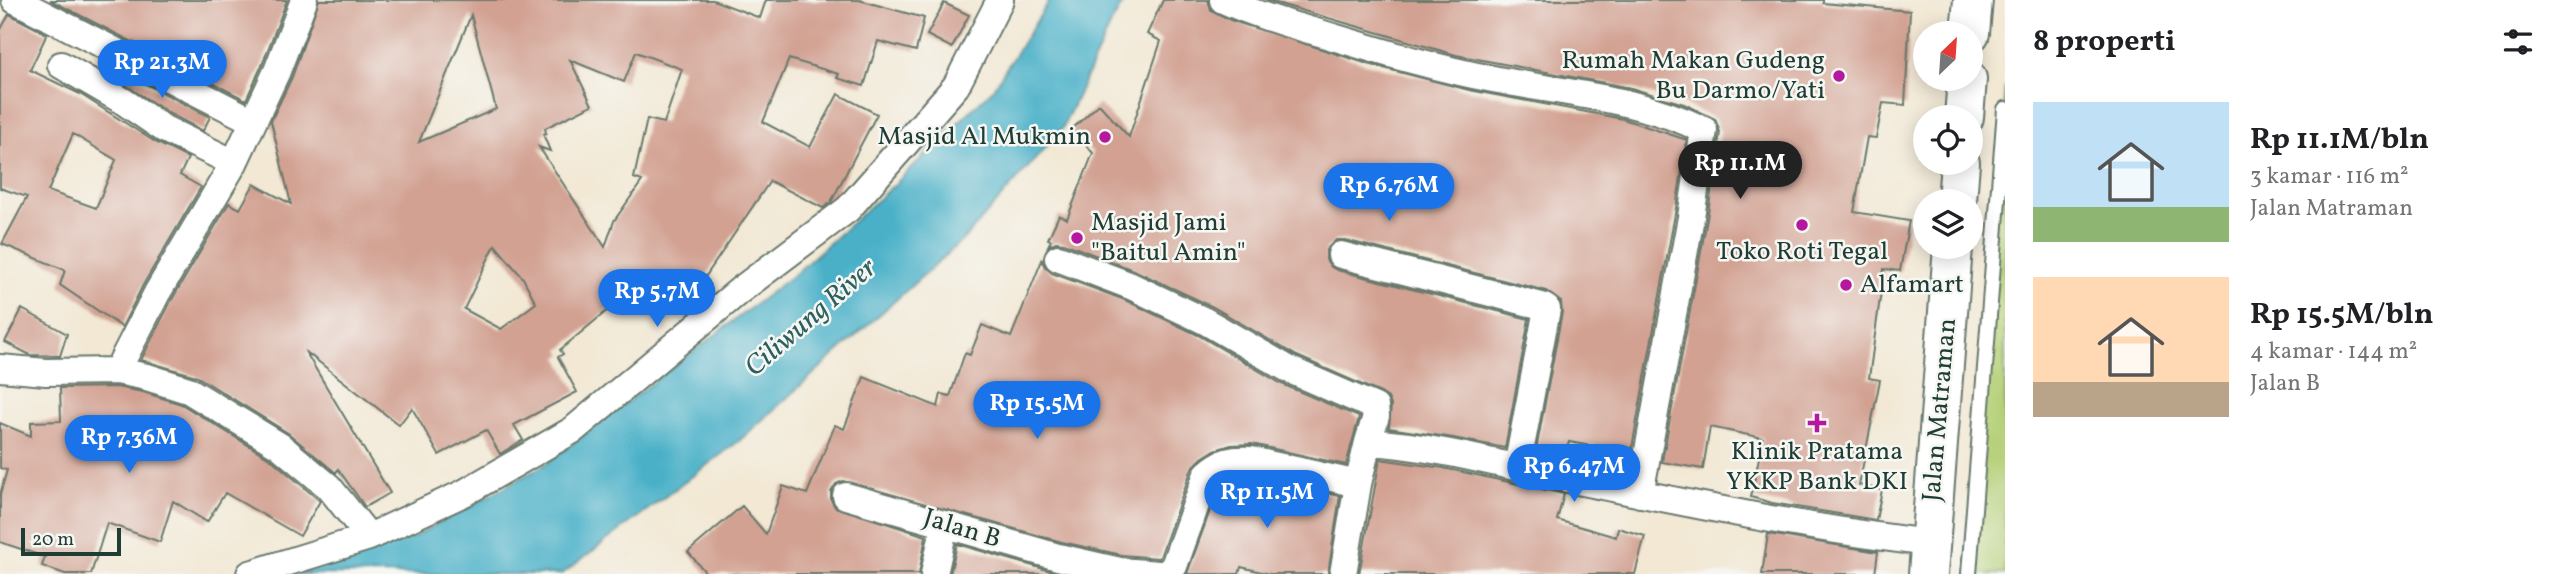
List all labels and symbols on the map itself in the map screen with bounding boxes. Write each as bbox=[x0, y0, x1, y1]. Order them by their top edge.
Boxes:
north arrow bbox=[1913, 21, 1983, 91]
pin: Rp 21.3M bbox=[90, 41, 234, 100]
place label: Rumah Makan Gudeng Bu Darmo/Yati bbox=[1561, 43, 1825, 109]
marker: Rumah Makan Gudeng Bu Darmo/Yati bbox=[1831, 68, 1847, 84]
place label: Masjid Al Mukmin bbox=[878, 119, 1091, 155]
marker: Masjid Al Mukmin bbox=[1097, 129, 1113, 145]
pin: Rp 11.1M bbox=[1668, 142, 1812, 201]
pin: Rp 6.76M bbox=[1317, 164, 1461, 223]
place label: Masjid Jami "Baitul Amin" bbox=[1091, 205, 1246, 271]
marker: Toko Roti Tegal bbox=[1794, 217, 1810, 233]
marker: Masjid Jami "Baitul Amin" bbox=[1069, 230, 1085, 246]
place label: Toko Roti Tegal bbox=[1716, 234, 1888, 270]
water label: Ciliwung River bbox=[737, 249, 886, 386]
place label: Alfamart bbox=[1860, 267, 1964, 303]
pin: Rp 5.7M bbox=[592, 270, 722, 329]
marker: Alfamart bbox=[1838, 277, 1854, 293]
street label: Jalan Matraman bbox=[1914, 317, 1966, 503]
pin: Rp 15.5M bbox=[965, 382, 1109, 441]
marker: Klinik Pratama YKKP Bank DKI bbox=[1807, 413, 1827, 433]
pin: Rp 7.36M bbox=[57, 416, 201, 475]
place label: Klinik Pratama YKKP Bank DKI bbox=[1726, 434, 1908, 500]
pin: Rp 6.47M bbox=[1502, 444, 1646, 504]
pin: Rp 11.5M bbox=[1195, 470, 1339, 530]
street label: Jalan B bbox=[919, 500, 1005, 558]
scale bar bbox=[21, 525, 121, 557]

